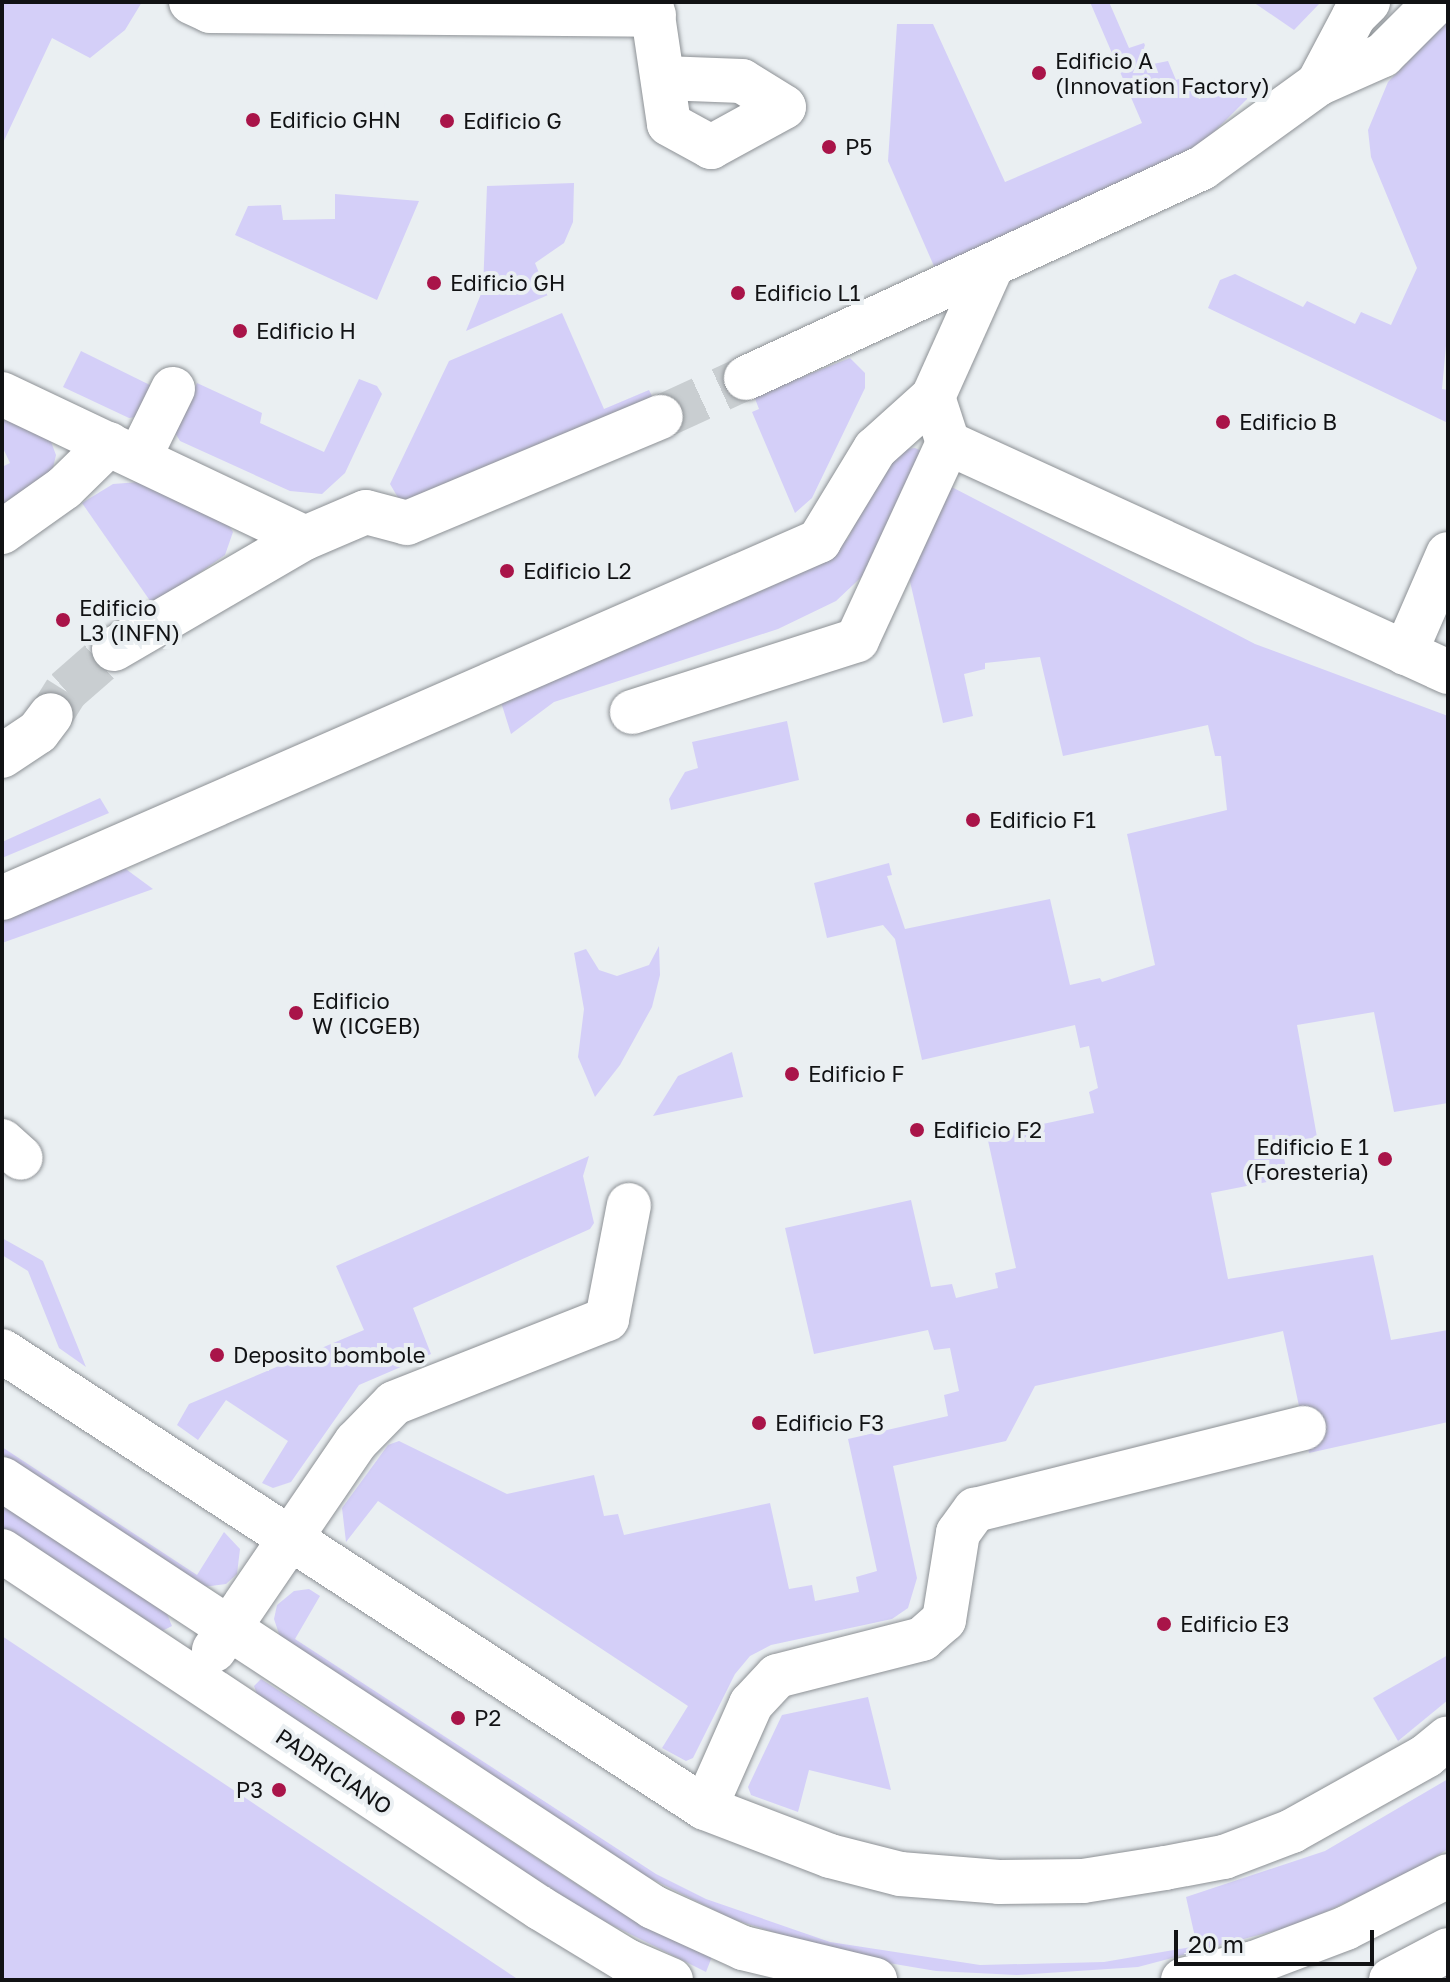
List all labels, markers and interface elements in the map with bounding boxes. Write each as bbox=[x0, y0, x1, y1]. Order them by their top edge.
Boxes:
place label: Edificio A (Innovation Factory) bbox=[1055, 47, 1270, 98]
marker: Edificio A (Innovation Factory) bbox=[1030, 64, 1048, 82]
place label: Edificio GHN bbox=[269, 107, 401, 133]
place label: Edificio G bbox=[463, 108, 562, 134]
marker: Edificio GHN bbox=[244, 111, 262, 129]
marker: Edificio G bbox=[438, 112, 456, 130]
place label: P5 bbox=[845, 134, 872, 160]
marker: P5 bbox=[820, 138, 838, 156]
place label: Edificio GH bbox=[450, 270, 565, 296]
marker: Edificio GH bbox=[425, 274, 443, 292]
place label: Edificio L1 bbox=[754, 280, 860, 306]
marker: Edificio L1 bbox=[729, 284, 747, 302]
place label: Edificio H bbox=[256, 318, 356, 344]
marker: Edificio H bbox=[231, 322, 249, 340]
place label: Edificio B bbox=[1239, 409, 1337, 435]
marker: Edificio B bbox=[1214, 413, 1232, 431]
place label: Edificio L2 bbox=[523, 558, 631, 584]
marker: Edificio L2 bbox=[498, 562, 516, 580]
place label: Edificio L3 (INFN) bbox=[79, 594, 180, 646]
marker: Edificio L3 (INFN) bbox=[54, 611, 72, 629]
place label: Edificio F1 bbox=[989, 807, 1096, 833]
marker: Edificio F1 bbox=[964, 811, 982, 829]
place label: Edificio W (ICGEB) bbox=[312, 987, 421, 1038]
marker: Edificio W (ICGEB) bbox=[287, 1004, 305, 1022]
place label: Edificio F bbox=[808, 1061, 904, 1087]
marker: Edificio F bbox=[783, 1065, 801, 1083]
place label: Edificio F2 bbox=[933, 1117, 1042, 1143]
marker: Edificio F2 bbox=[908, 1121, 926, 1139]
place label: Edificio E 1 (Foresteria) bbox=[1245, 1133, 1369, 1184]
marker: Edificio E 1 (Foresteria) bbox=[1376, 1150, 1394, 1168]
place label: Deposito bombole bbox=[233, 1342, 425, 1368]
marker: Deposito bombole bbox=[208, 1346, 226, 1364]
place label: Edificio F3 bbox=[775, 1410, 884, 1436]
marker: Edificio F3 bbox=[750, 1414, 768, 1432]
place label: Edificio E3 bbox=[1180, 1611, 1289, 1637]
marker: Edificio E3 bbox=[1155, 1615, 1173, 1633]
place label: P2 bbox=[474, 1705, 501, 1731]
marker: P2 bbox=[449, 1709, 467, 1727]
street label: PADRICIANO bbox=[271, 1723, 397, 1819]
place label: P3 bbox=[236, 1777, 263, 1803]
marker: P3 bbox=[270, 1781, 288, 1799]
scale bar bbox=[1178, 1914, 1378, 1964]
text: 20 m bbox=[1188, 1929, 1244, 1958]

